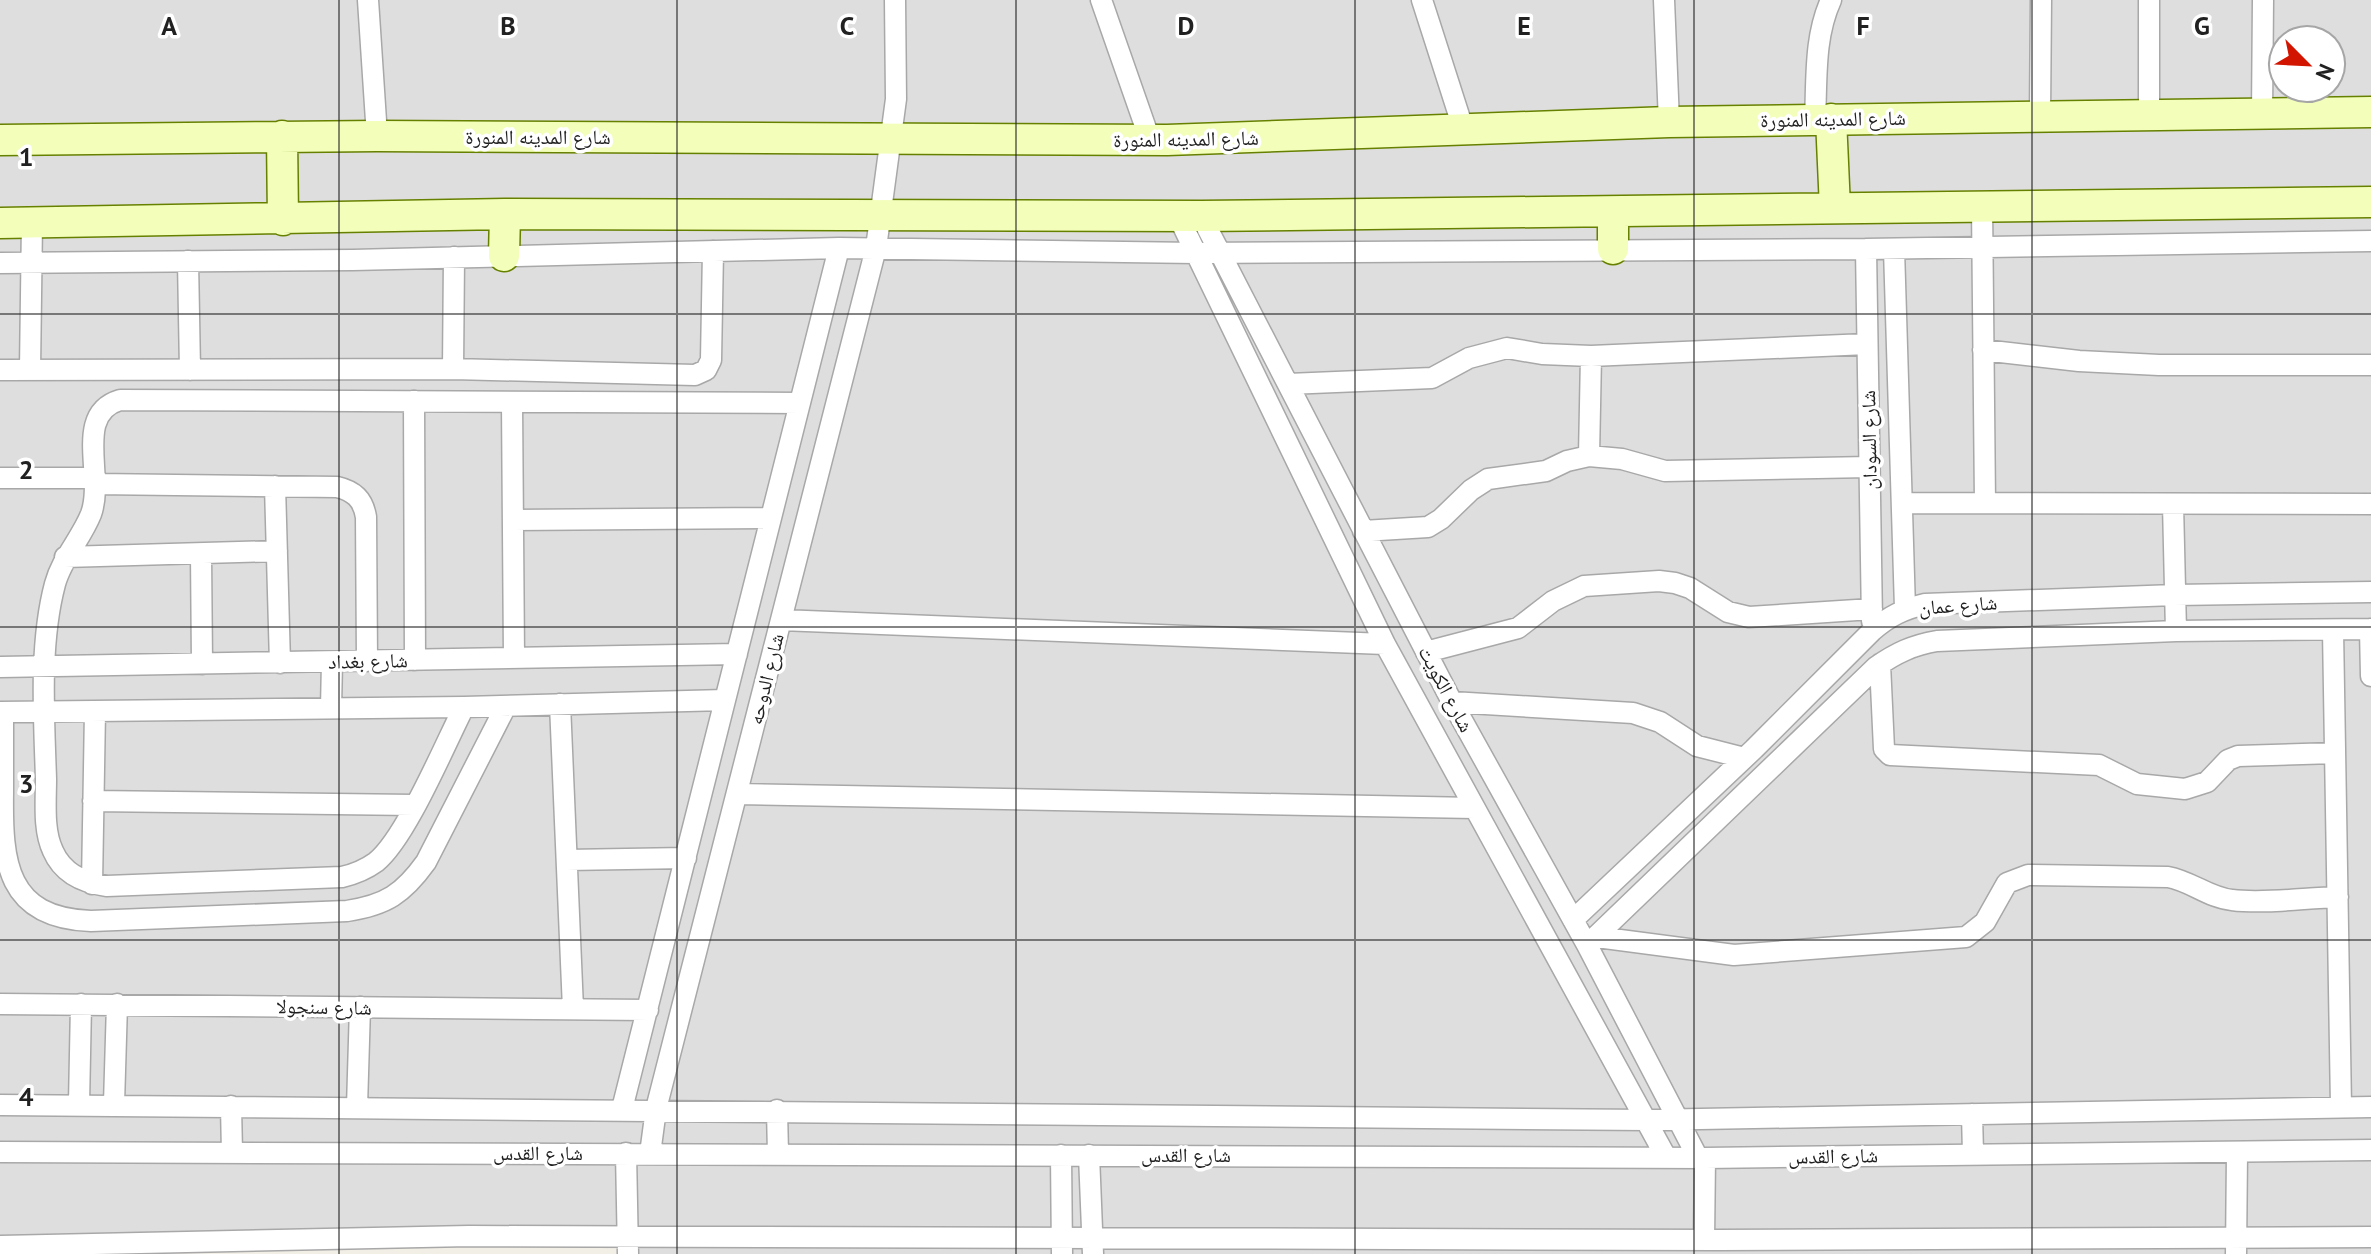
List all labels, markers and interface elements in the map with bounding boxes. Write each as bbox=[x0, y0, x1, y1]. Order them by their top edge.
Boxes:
text: A bbox=[161, 9, 177, 42]
text: B bbox=[500, 9, 516, 42]
text: C bbox=[840, 9, 854, 42]
text: D bbox=[1178, 9, 1194, 42]
text: E bbox=[1517, 9, 1531, 42]
text: F bbox=[1856, 9, 1870, 42]
text: G bbox=[2194, 9, 2210, 42]
north arrow bbox=[2267, 24, 2347, 104]
text: N bbox=[2310, 60, 2341, 84]
street label: شارع المدينه المنورة bbox=[1760, 105, 1906, 133]
street label: شارع المدينه المنورة bbox=[465, 124, 611, 150]
street label: شارع المدينه المنورة bbox=[1113, 125, 1259, 153]
text: 1 bbox=[19, 140, 33, 173]
street label: شارع السودان bbox=[1855, 390, 1883, 490]
text: 2 bbox=[19, 453, 33, 486]
street label: شارع عمان bbox=[1918, 589, 1998, 621]
street label: شارع الدوحه bbox=[742, 631, 790, 727]
street label: شارع الكويت bbox=[1412, 641, 1480, 737]
street label: شارع بغداد bbox=[328, 647, 408, 675]
text: 3 bbox=[19, 767, 33, 800]
street label: شارع سنجولا bbox=[276, 993, 372, 1021]
text: 4 bbox=[19, 1080, 34, 1113]
street label: شارع القدس bbox=[493, 1140, 583, 1166]
street label: شارع القدس bbox=[1141, 1142, 1231, 1168]
street label: شارع القدس bbox=[1788, 1142, 1878, 1170]

